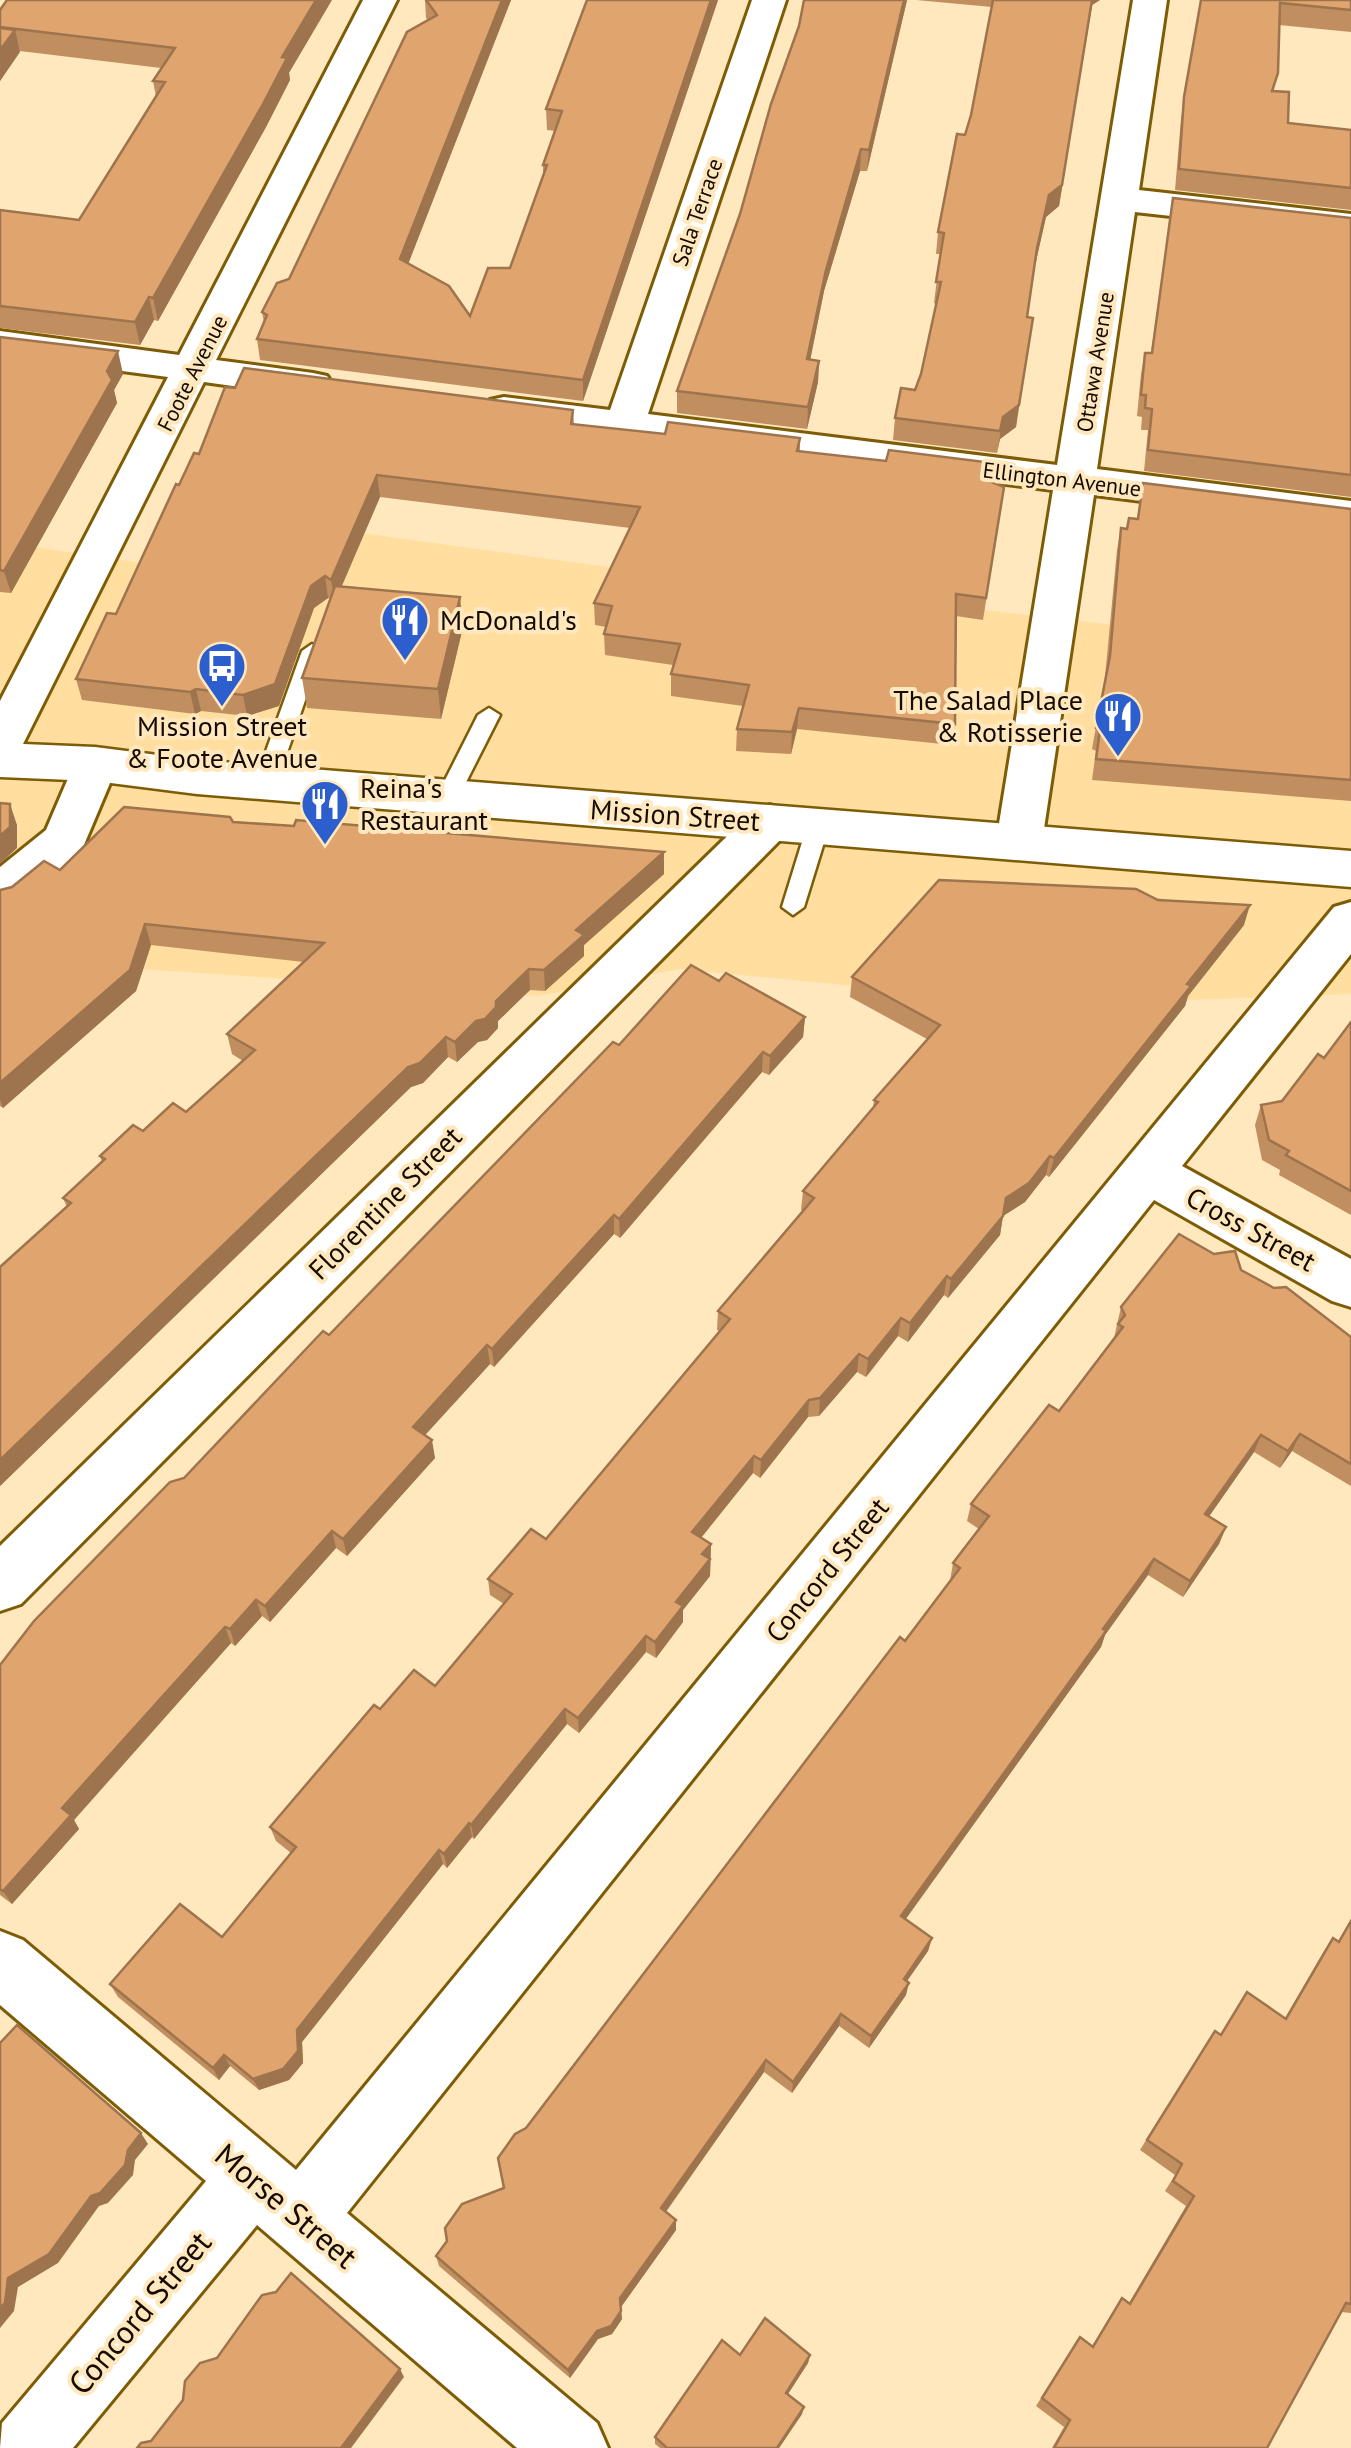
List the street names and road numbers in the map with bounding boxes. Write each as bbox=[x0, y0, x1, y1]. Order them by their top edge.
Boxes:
street label: Sala Terrace bbox=[666, 154, 728, 270]
street label: Ottawa Avenue bbox=[1070, 290, 1120, 434]
street label: Foote Avenue bbox=[151, 310, 233, 436]
street label: Ellington Avenue bbox=[981, 455, 1143, 503]
street label: Mission Street bbox=[589, 790, 762, 839]
street label: Florentine Street bbox=[300, 1118, 470, 1287]
street label: Cross Street bbox=[1180, 1178, 1323, 1280]
street label: Concord Street bbox=[757, 1489, 897, 1650]
street label: Morse Street bbox=[207, 2133, 367, 2277]
street label: Concord Street bbox=[59, 2222, 220, 2403]

